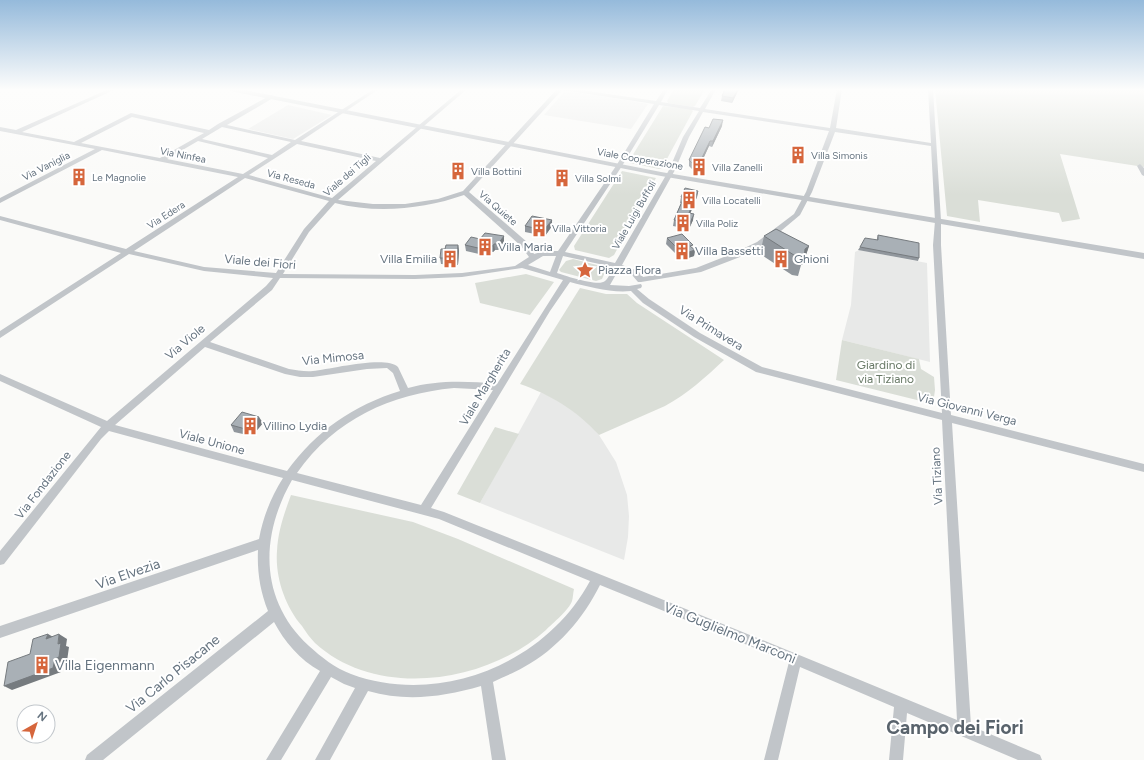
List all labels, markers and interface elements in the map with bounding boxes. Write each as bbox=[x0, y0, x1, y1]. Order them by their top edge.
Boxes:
street label: Via Ninfea bbox=[159, 144, 207, 166]
street label: Viale Cooperazione bbox=[596, 145, 685, 173]
building icon: Villa Simonis bbox=[788, 145, 808, 165]
street label: Via Vaniglia bbox=[20, 148, 72, 184]
place label: Villa Simonis bbox=[811, 149, 868, 162]
street label: Viale dei Tigli bbox=[321, 151, 373, 199]
building icon: Villa Zanelli bbox=[689, 157, 709, 177]
building icon: Villa Bottini bbox=[448, 161, 468, 181]
place label: Villa Zanelli bbox=[712, 161, 763, 174]
place label: Villa Bottini bbox=[471, 165, 522, 178]
street label: Via Reseda bbox=[265, 166, 317, 192]
building icon: Le Magnolie bbox=[69, 167, 89, 187]
building icon: Villa Solmi bbox=[552, 168, 572, 188]
place label: Le Magnolie bbox=[92, 171, 146, 184]
place label: Villa Solmi bbox=[575, 172, 621, 185]
street label: Viale Luigi Buffoli bbox=[609, 178, 659, 252]
street label: Via Quiete bbox=[476, 188, 520, 229]
building icon: Villa Locatelli bbox=[679, 190, 699, 210]
place label: Villa Locatelli bbox=[702, 194, 761, 207]
street label: Via Edera bbox=[145, 198, 187, 232]
building icon: Villa Poliz bbox=[673, 213, 693, 233]
place label: Villa Poliz bbox=[696, 217, 738, 230]
building icon: Villa Vittoria bbox=[529, 218, 549, 238]
place label: Villa Vittoria bbox=[552, 222, 607, 235]
building icon: Villa Maria bbox=[475, 237, 495, 257]
place label: Villa Maria bbox=[498, 240, 553, 254]
building icon: Villa Bassetti bbox=[672, 241, 692, 261]
place label: Villa Bassetti bbox=[695, 244, 764, 258]
building icon: Villa Emilia bbox=[440, 249, 460, 269]
building icon: Ghioni bbox=[771, 249, 791, 269]
street label: Viale dei Fiori bbox=[224, 252, 296, 272]
place label: Villa Emilia bbox=[380, 252, 437, 266]
place label: Ghioni bbox=[794, 252, 829, 266]
place icon: Piazza Flora bbox=[575, 260, 595, 280]
place label: Piazza Flora bbox=[598, 263, 661, 277]
street label: Via Primavera bbox=[676, 303, 746, 353]
street label: Via Viole bbox=[162, 321, 208, 363]
street label: Viale Margherita bbox=[456, 346, 514, 428]
street label: Via Mimosa bbox=[301, 348, 365, 368]
park label: Giardino di via Tiziano bbox=[857, 358, 915, 386]
street label: Via Giovanni Verga bbox=[916, 390, 1018, 428]
building icon: Villino Lydia bbox=[240, 416, 260, 436]
place label: Villino Lydia bbox=[263, 419, 327, 433]
street label: Viale Unione bbox=[178, 426, 247, 458]
street label: Via Tiziano bbox=[928, 447, 946, 505]
street label: Via Fondazione bbox=[12, 448, 74, 522]
street label: Via Elvezia bbox=[94, 555, 162, 593]
street label: Via Guglielmo Marconi bbox=[661, 599, 799, 667]
street label: Via Carlo Pisacane bbox=[123, 631, 223, 717]
building icon: Villa Eigenmann bbox=[32, 655, 52, 675]
place label: Villa Eigenmann bbox=[55, 657, 155, 674]
north arrow bbox=[16, 704, 56, 744]
text: N bbox=[35, 709, 49, 724]
district label: Campo dei Fiori bbox=[886, 716, 1024, 739]

